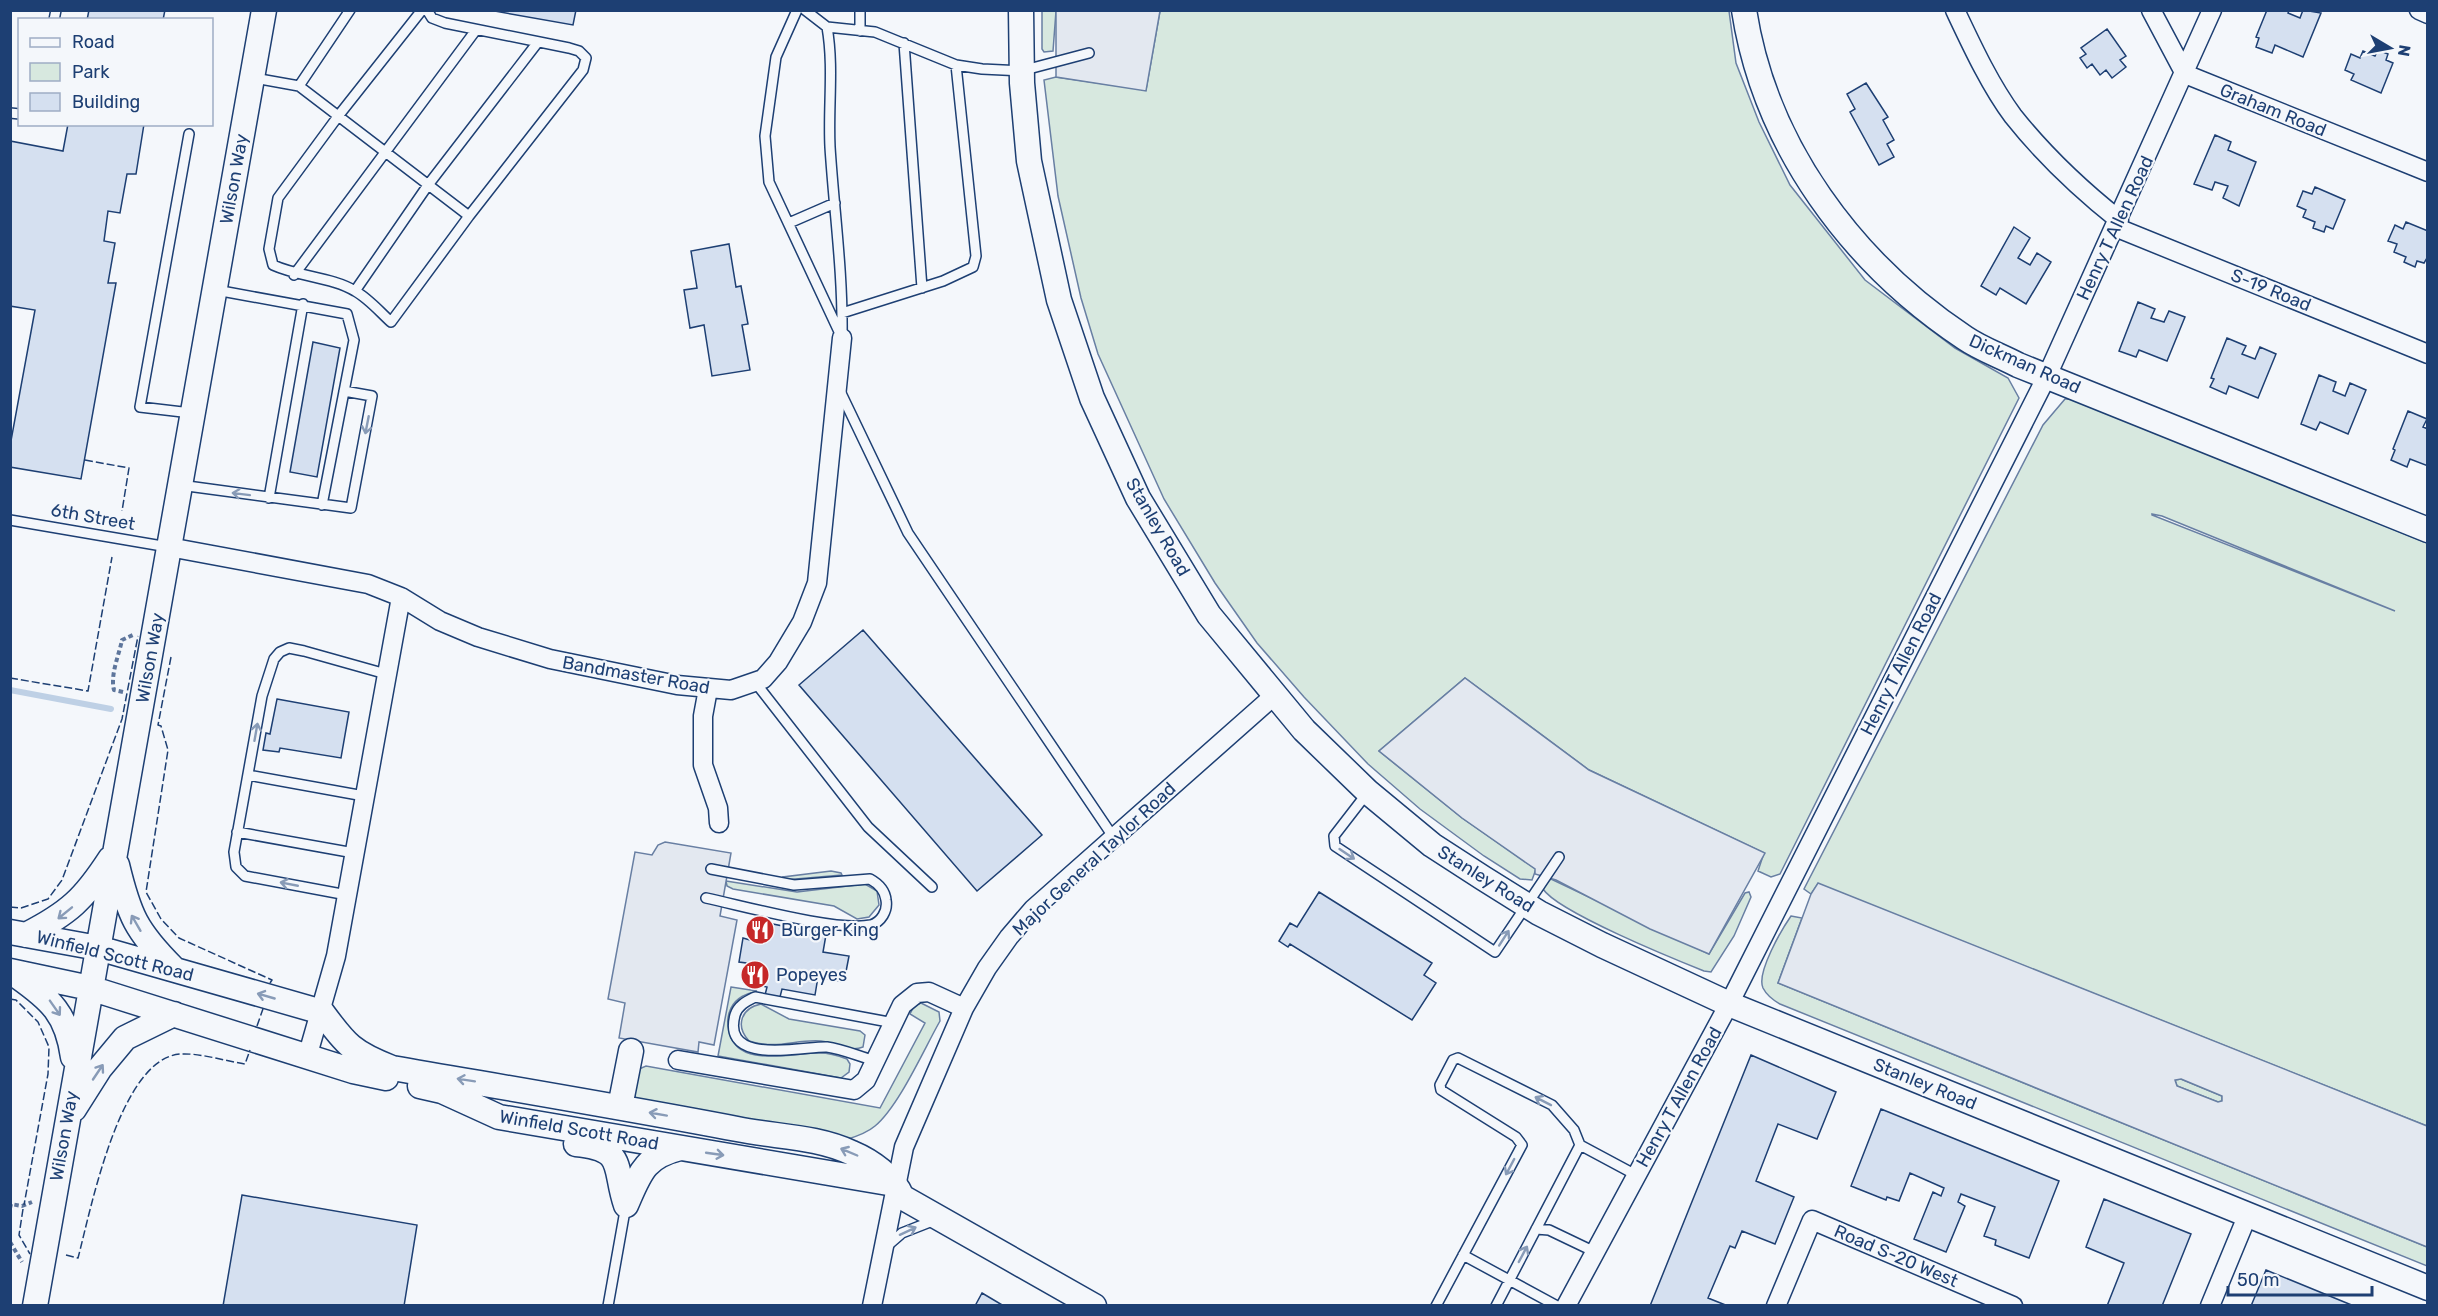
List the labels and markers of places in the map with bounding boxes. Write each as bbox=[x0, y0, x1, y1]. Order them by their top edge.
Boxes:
restaurant icon: Burger King bbox=[744, 914, 776, 946]
place label: Burger King bbox=[781, 919, 879, 941]
restaurant icon: Popeyes bbox=[739, 959, 771, 991]
place label: Popeyes bbox=[776, 964, 847, 986]

